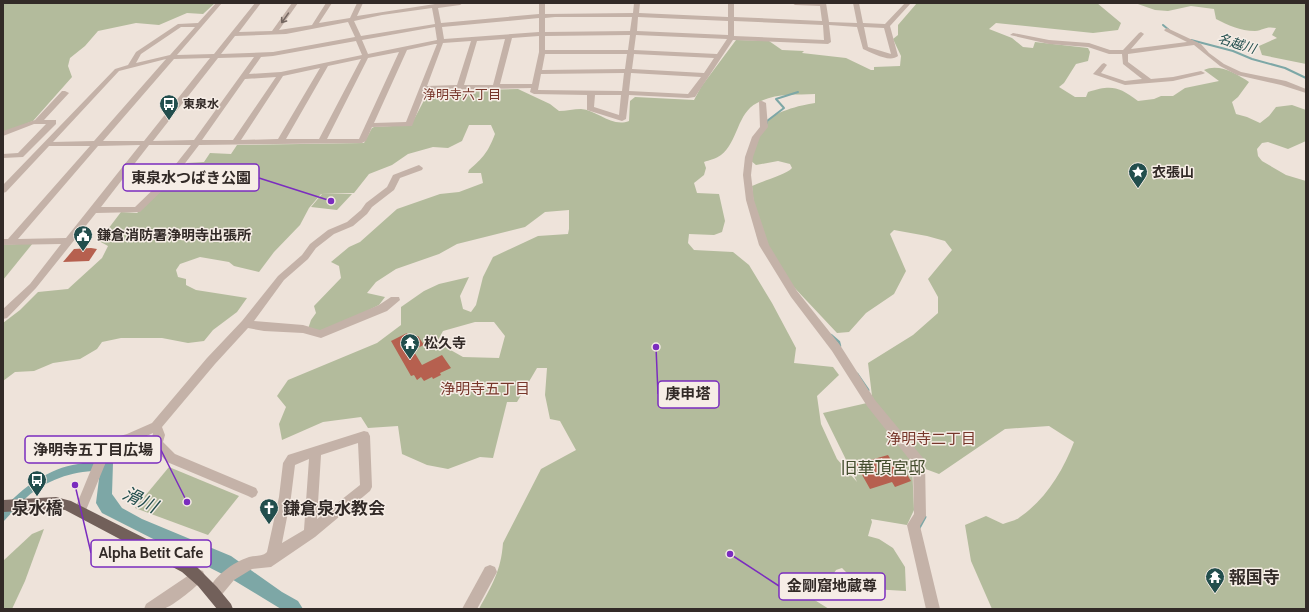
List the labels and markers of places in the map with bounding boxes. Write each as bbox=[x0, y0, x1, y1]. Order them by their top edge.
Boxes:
bus stop icon: 東泉水 bbox=[158, 93, 180, 121]
place label: 東泉水 bbox=[183, 96, 219, 111]
place icon: 衣張山 bbox=[1127, 161, 1149, 189]
place label: 衣張山 bbox=[1152, 163, 1194, 181]
callout: 東泉水つばき公園 bbox=[123, 164, 259, 191]
public building icon: 鎌倉消防署浄明寺出張所 bbox=[72, 224, 94, 252]
place label: 鎌倉消防署浄明寺出張所 bbox=[97, 226, 251, 244]
temple icon: 松久寺 bbox=[399, 332, 421, 360]
place label: 松久寺 bbox=[424, 334, 466, 352]
callout: 庚申塔 bbox=[658, 381, 719, 408]
callout: 浄明寺五丁目広場 bbox=[25, 436, 161, 463]
bus stop icon: 泉水橋 bbox=[26, 469, 48, 497]
church icon: 鎌倉泉水教会 bbox=[258, 497, 280, 525]
place label: 泉水橋 bbox=[12, 498, 63, 518]
place label: 鎌倉泉水教会 bbox=[283, 498, 385, 518]
callout: Alpha Betit Cafe bbox=[91, 540, 211, 567]
temple icon: 報国寺 bbox=[1204, 566, 1226, 594]
place label: 報国寺 bbox=[1229, 567, 1280, 587]
callout: 金剛窟地蔵尊 bbox=[779, 573, 885, 600]

